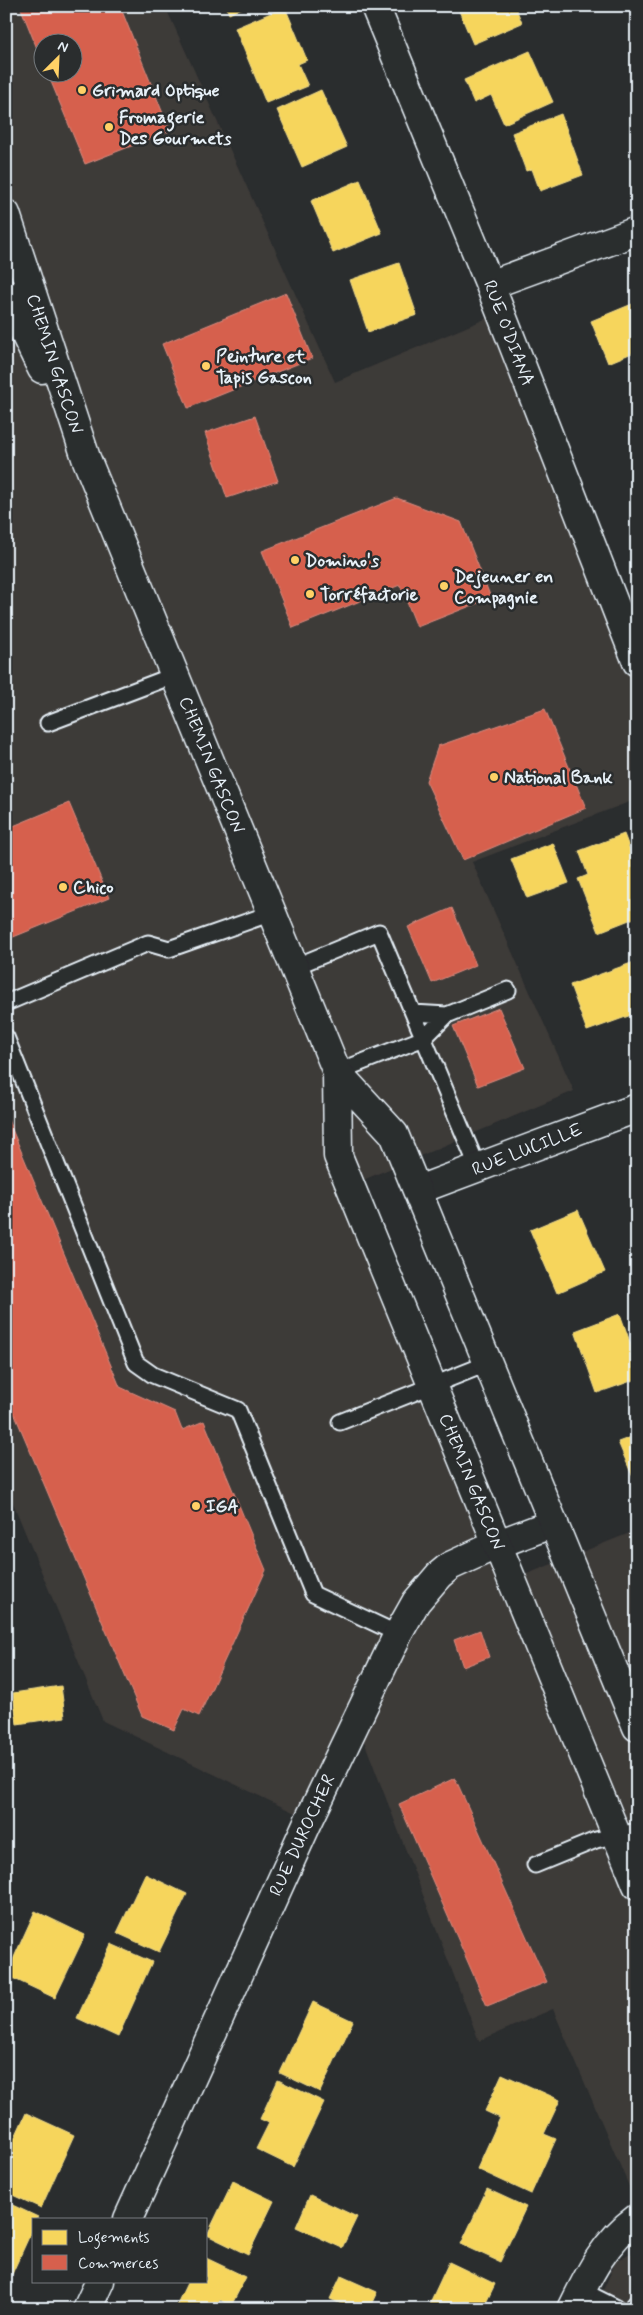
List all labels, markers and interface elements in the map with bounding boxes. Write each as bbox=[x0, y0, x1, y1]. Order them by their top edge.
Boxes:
north arrow bbox=[32, 32, 82, 82]
text: N bbox=[55, 37, 71, 57]
place label: Grimard Optique bbox=[92, 79, 220, 103]
marker: Grimard Optique bbox=[76, 84, 88, 96]
place label: Fromagerie Des Gourmets bbox=[119, 106, 231, 151]
marker: Fromagerie Des Gourmets bbox=[103, 121, 115, 133]
street label: RUE O'DIANA bbox=[477, 277, 539, 390]
street label: CHEMIN GASCON bbox=[20, 291, 88, 438]
place label: Peinture et Tapis Gascon bbox=[216, 345, 312, 390]
marker: Peinture et Tapis Gascon bbox=[200, 360, 212, 372]
place label: Domino's bbox=[305, 549, 379, 573]
marker: Domino's bbox=[289, 554, 301, 566]
place label: Dejeuner en Compagnie bbox=[454, 565, 553, 610]
marker: Dejeuner en Compagnie bbox=[438, 580, 450, 592]
place label: Torréfactorie bbox=[320, 583, 419, 607]
marker: Torréfactorie bbox=[304, 588, 316, 600]
street label: CHEMIN GASCON bbox=[173, 693, 250, 838]
place label: National Bank bbox=[504, 766, 614, 790]
marker: National Bank bbox=[488, 771, 500, 783]
place label: Chico bbox=[73, 876, 114, 900]
marker: Chico bbox=[57, 881, 69, 893]
street label: RUE LUCILLE bbox=[469, 1118, 586, 1182]
street label: CHEMIN GASCON bbox=[433, 1410, 510, 1555]
place label: IGA bbox=[206, 1495, 239, 1519]
marker: IGA bbox=[190, 1500, 202, 1512]
street label: RUE DUROCHER bbox=[264, 1771, 342, 1900]
legend bbox=[32, 2218, 208, 2282]
text: Logements bbox=[78, 2228, 150, 2249]
text: Commerces bbox=[78, 2254, 158, 2274]

